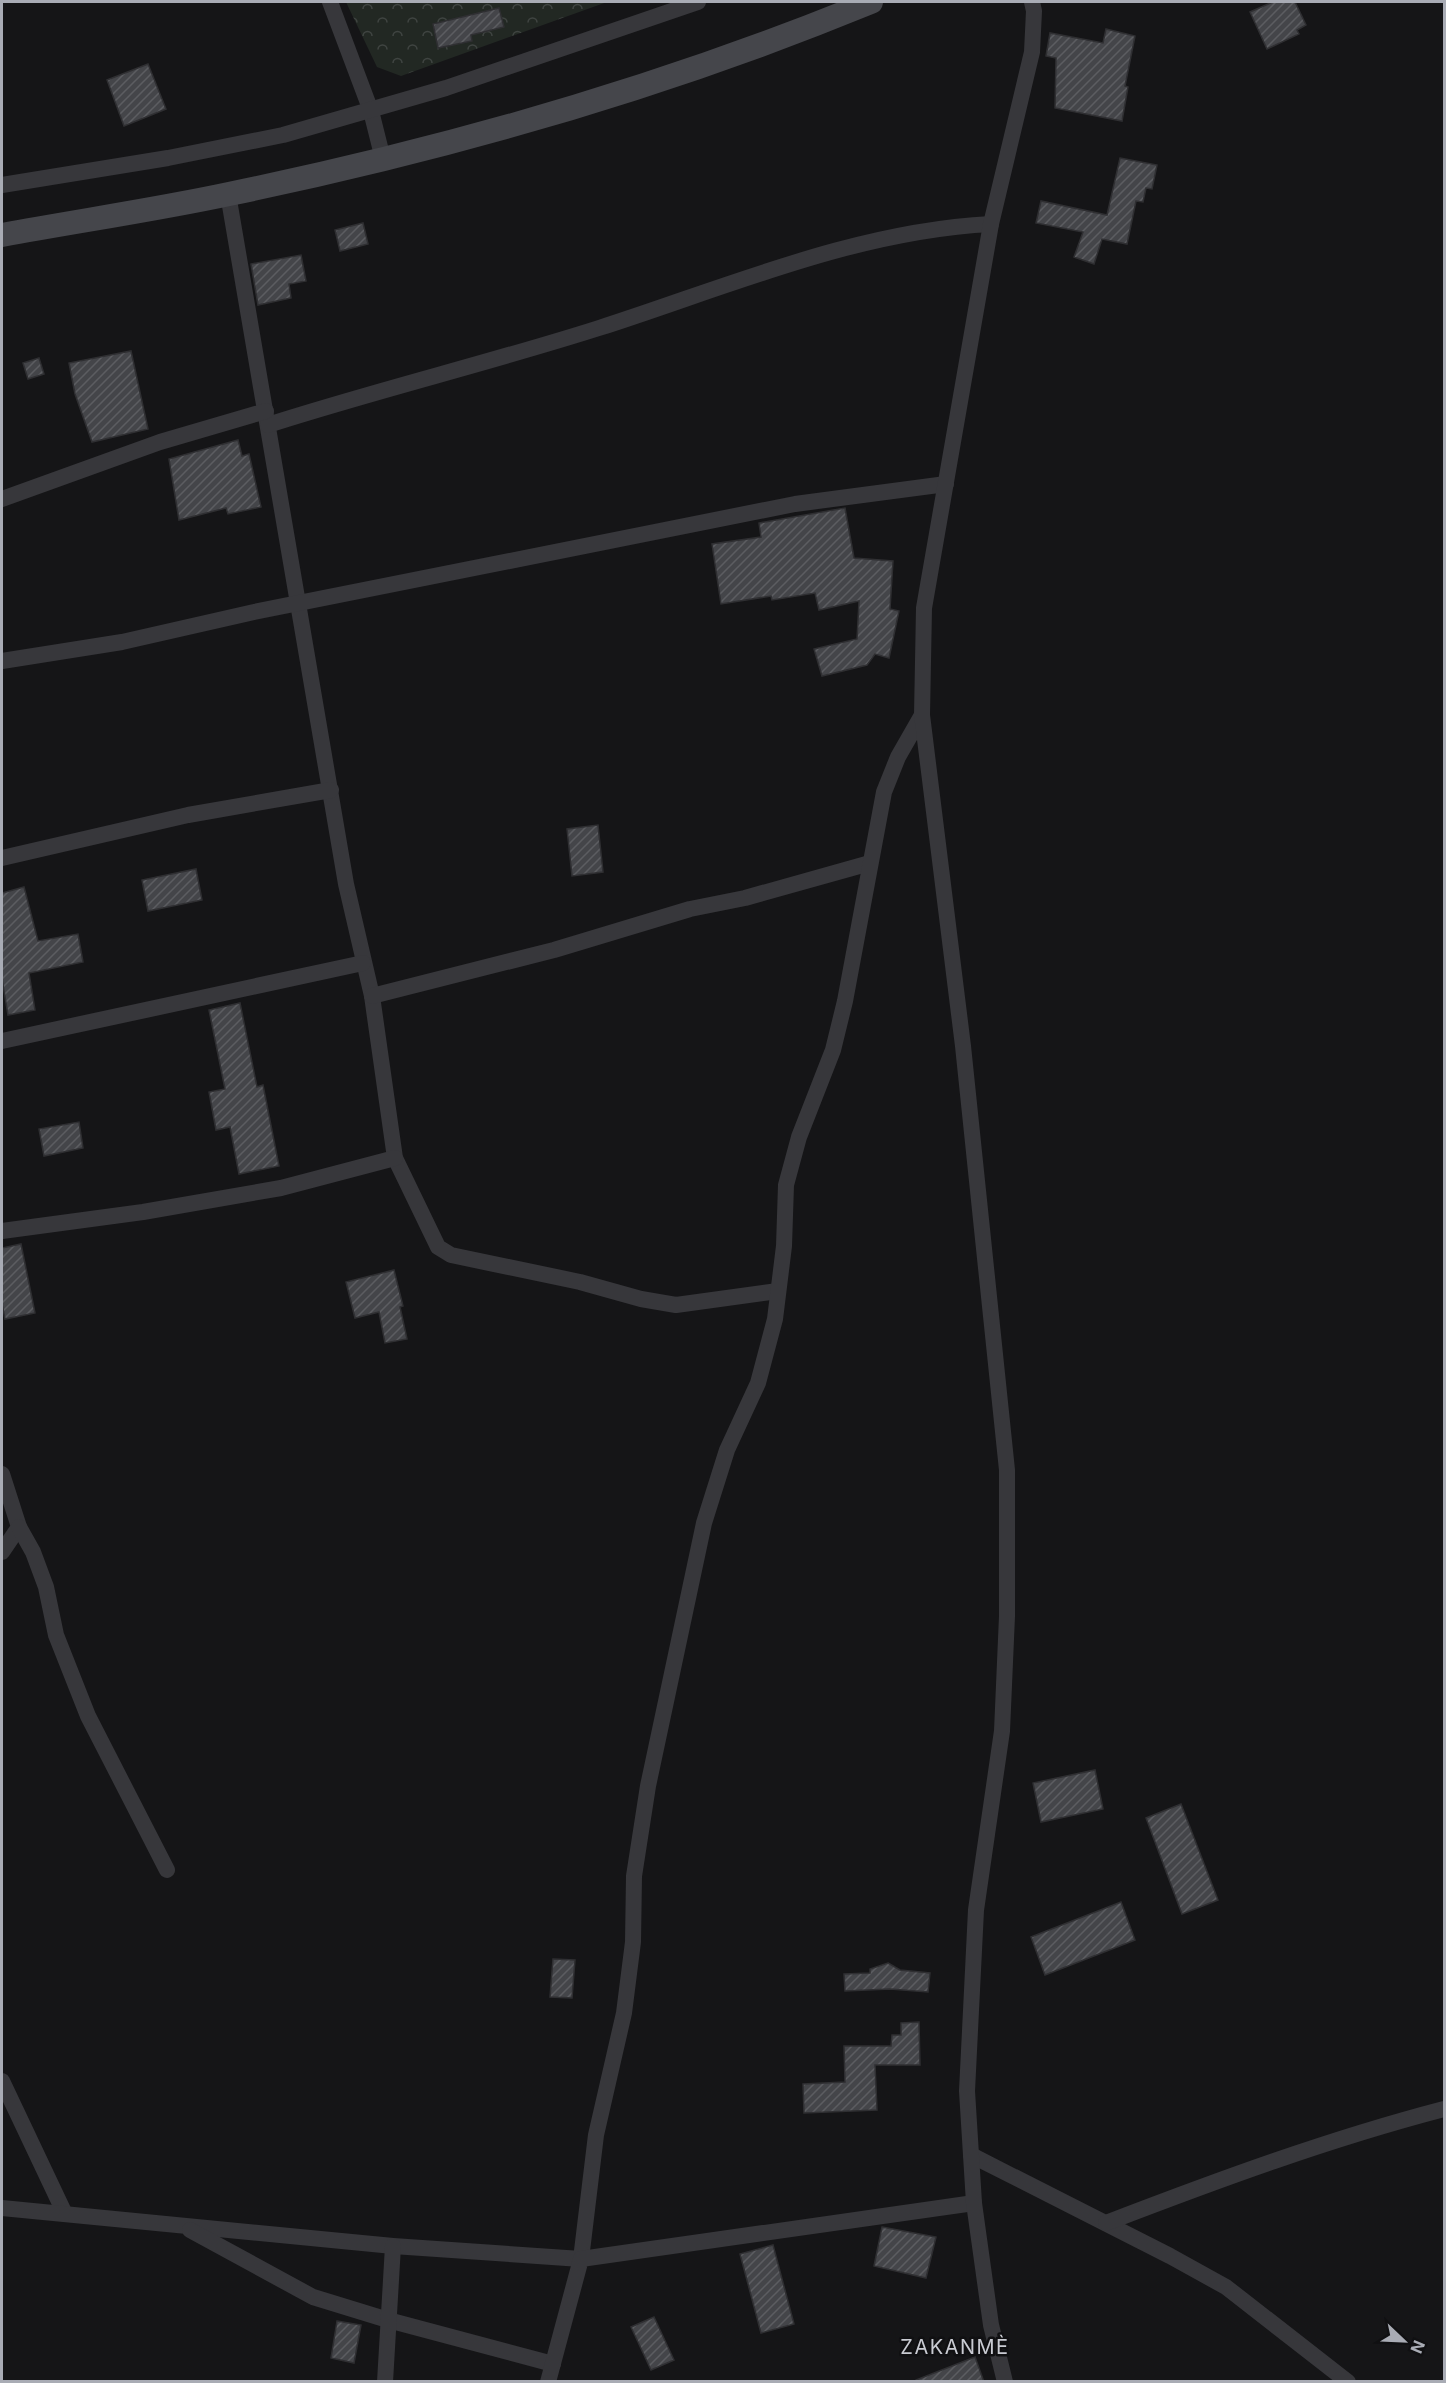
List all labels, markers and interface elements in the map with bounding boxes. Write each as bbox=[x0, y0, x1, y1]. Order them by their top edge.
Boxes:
north arrow bbox=[1374, 2311, 1434, 2371]
district label: ZAKANMÈ bbox=[900, 2334, 1010, 2359]
text: N bbox=[1406, 2337, 1429, 2356]

